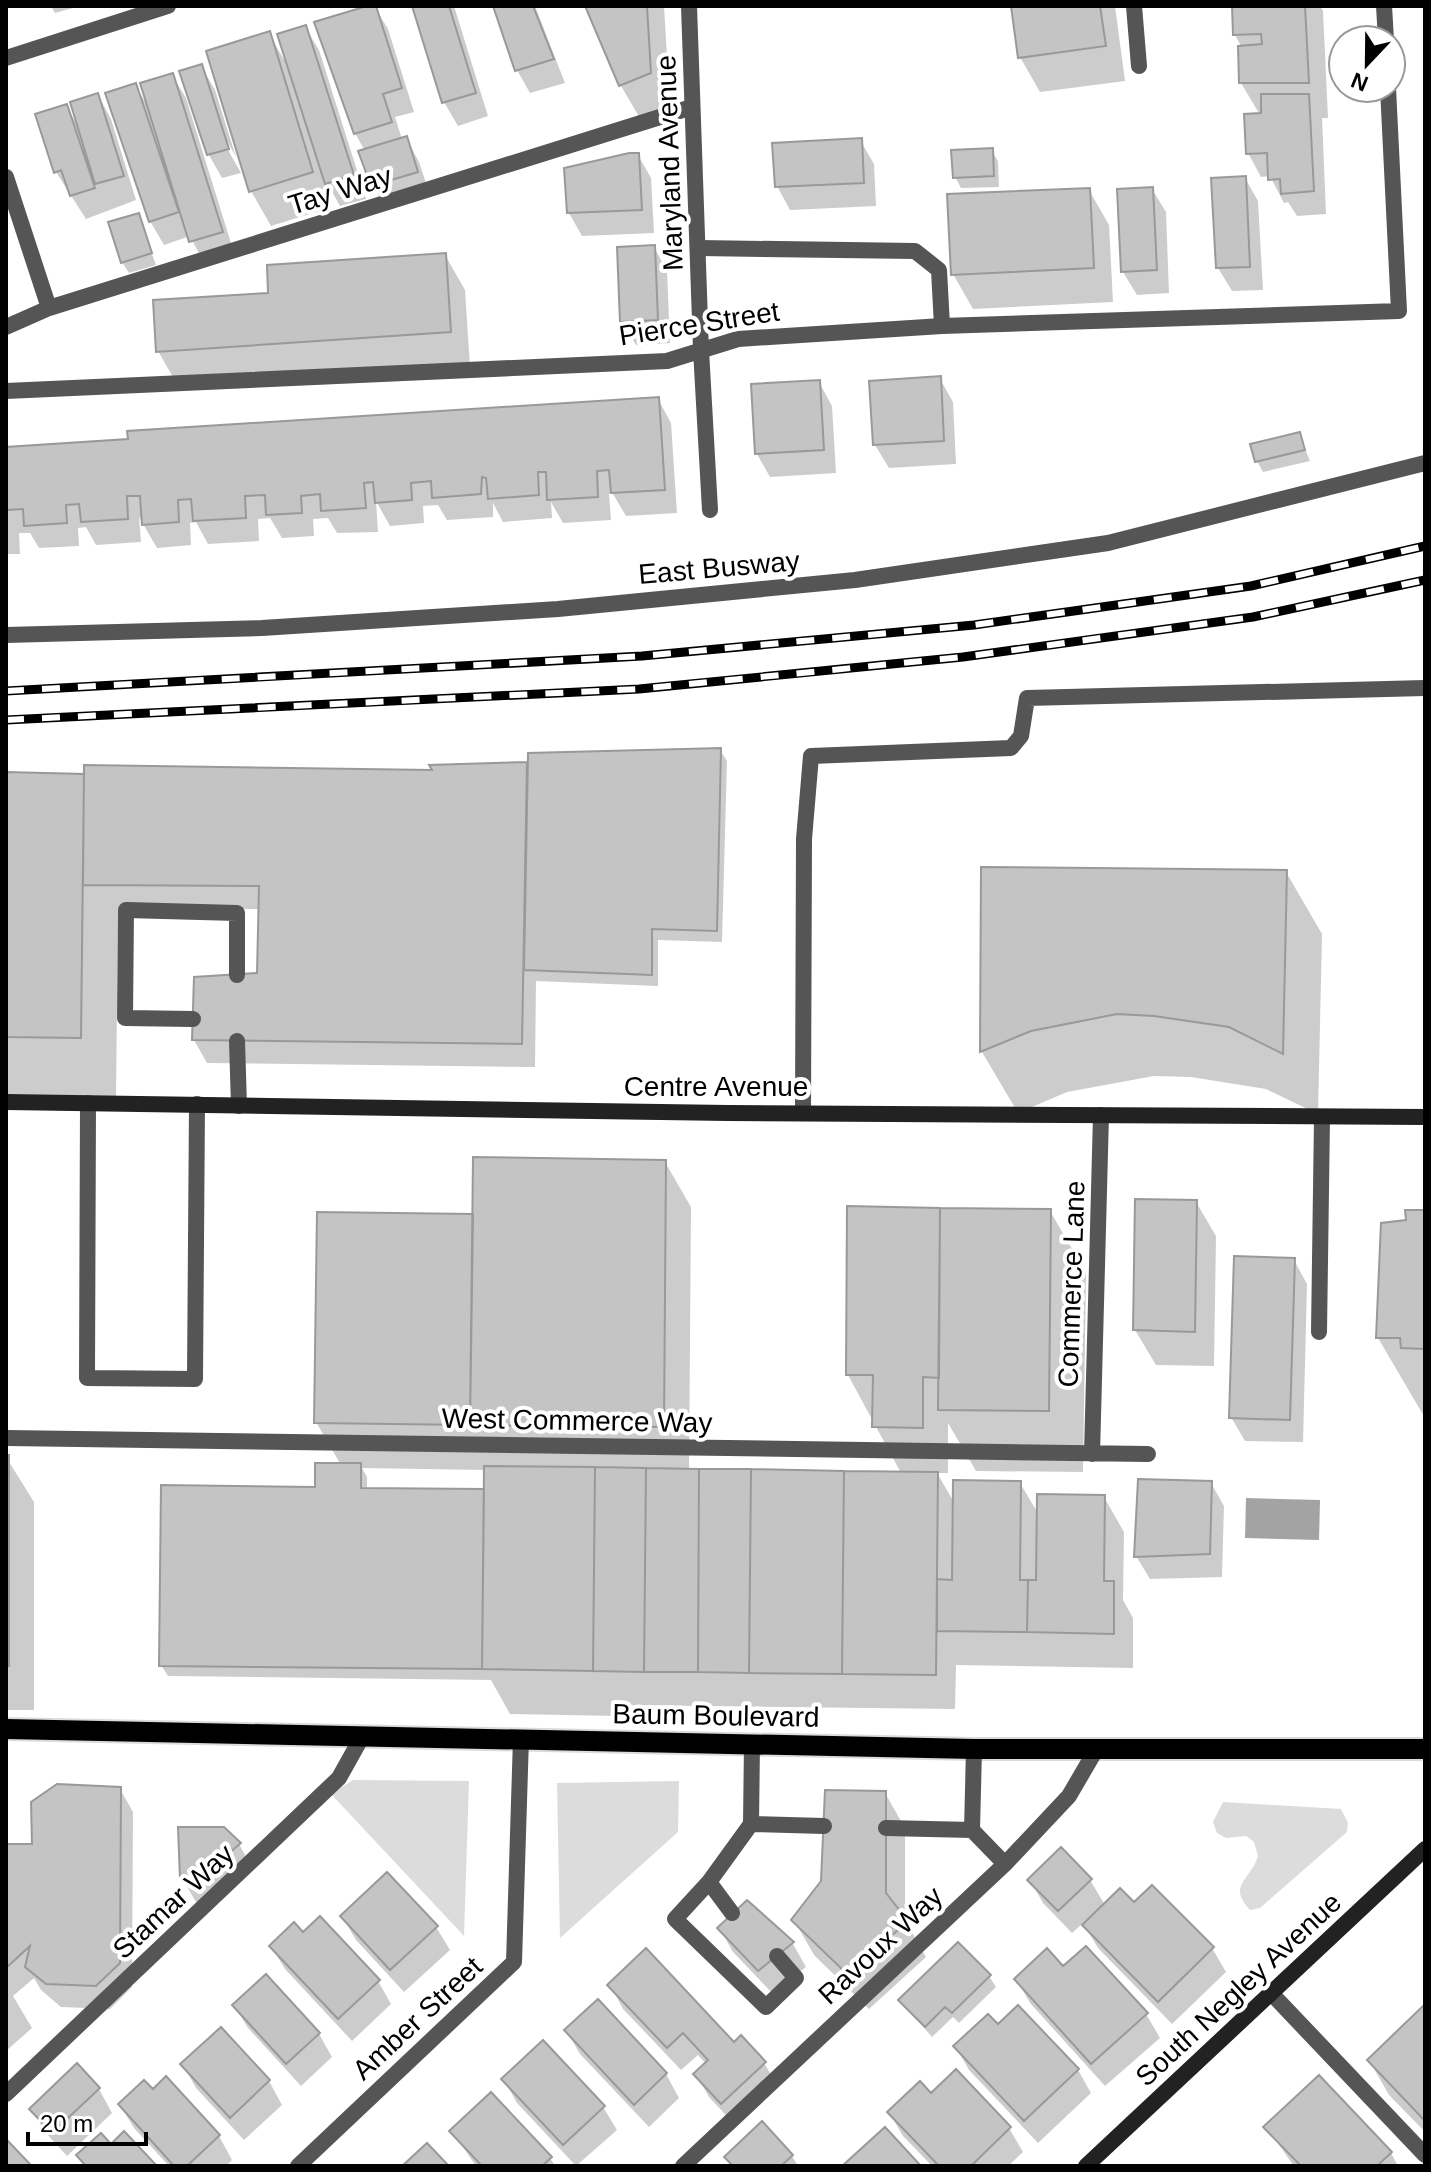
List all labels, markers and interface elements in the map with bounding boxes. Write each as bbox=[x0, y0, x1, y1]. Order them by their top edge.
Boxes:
north arrow bbox=[1327, 24, 1407, 104]
street label: Maryland Avenue bbox=[650, 55, 689, 271]
text: N bbox=[1348, 68, 1372, 97]
street label: Tay Way bbox=[285, 160, 396, 221]
street label: Pierce Street bbox=[617, 295, 782, 351]
street label: East Busway bbox=[637, 545, 801, 590]
street label: Centre Avenue bbox=[624, 1071, 808, 1102]
street label: Commerce Lane bbox=[1052, 1180, 1091, 1388]
street label: West Commerce Way bbox=[441, 1403, 713, 1438]
street label: Baum Boulevard bbox=[612, 1698, 820, 1733]
street label: Stamar Way bbox=[107, 1838, 240, 1965]
street label: Ravoux Way bbox=[812, 1880, 949, 2010]
street label: South Negley Avenue bbox=[1129, 1886, 1347, 2092]
street label: Amber Street bbox=[346, 1951, 488, 2086]
scale bar bbox=[28, 2096, 146, 2146]
text: 20 m bbox=[40, 2110, 93, 2137]

